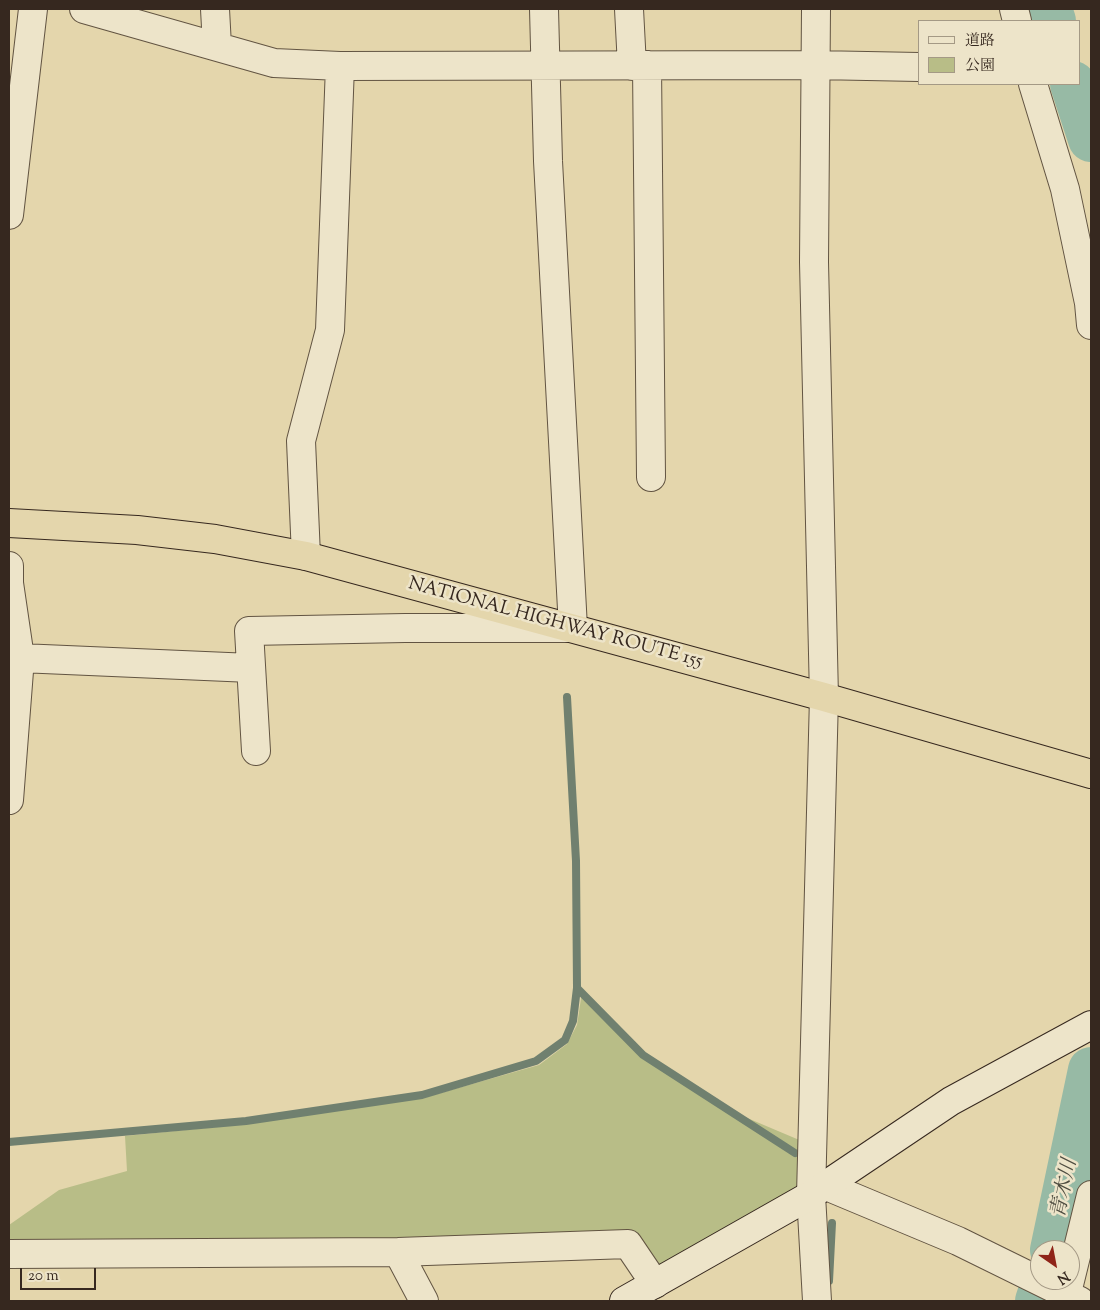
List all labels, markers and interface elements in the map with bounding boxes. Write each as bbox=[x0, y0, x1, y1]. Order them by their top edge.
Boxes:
legend bbox=[918, 20, 1080, 85]
text: 道路 bbox=[965, 31, 995, 52]
text: 公園 bbox=[965, 56, 995, 77]
street label: NATIONAL HIGHWAY ROUTE 155 bbox=[405, 574, 705, 674]
water label: 青木川 bbox=[1048, 1157, 1084, 1221]
north arrow bbox=[1030, 1240, 1080, 1290]
scale bar bbox=[22, 1258, 99, 1290]
text: N bbox=[1052, 1265, 1073, 1288]
text: 20 m bbox=[28, 1266, 59, 1287]

